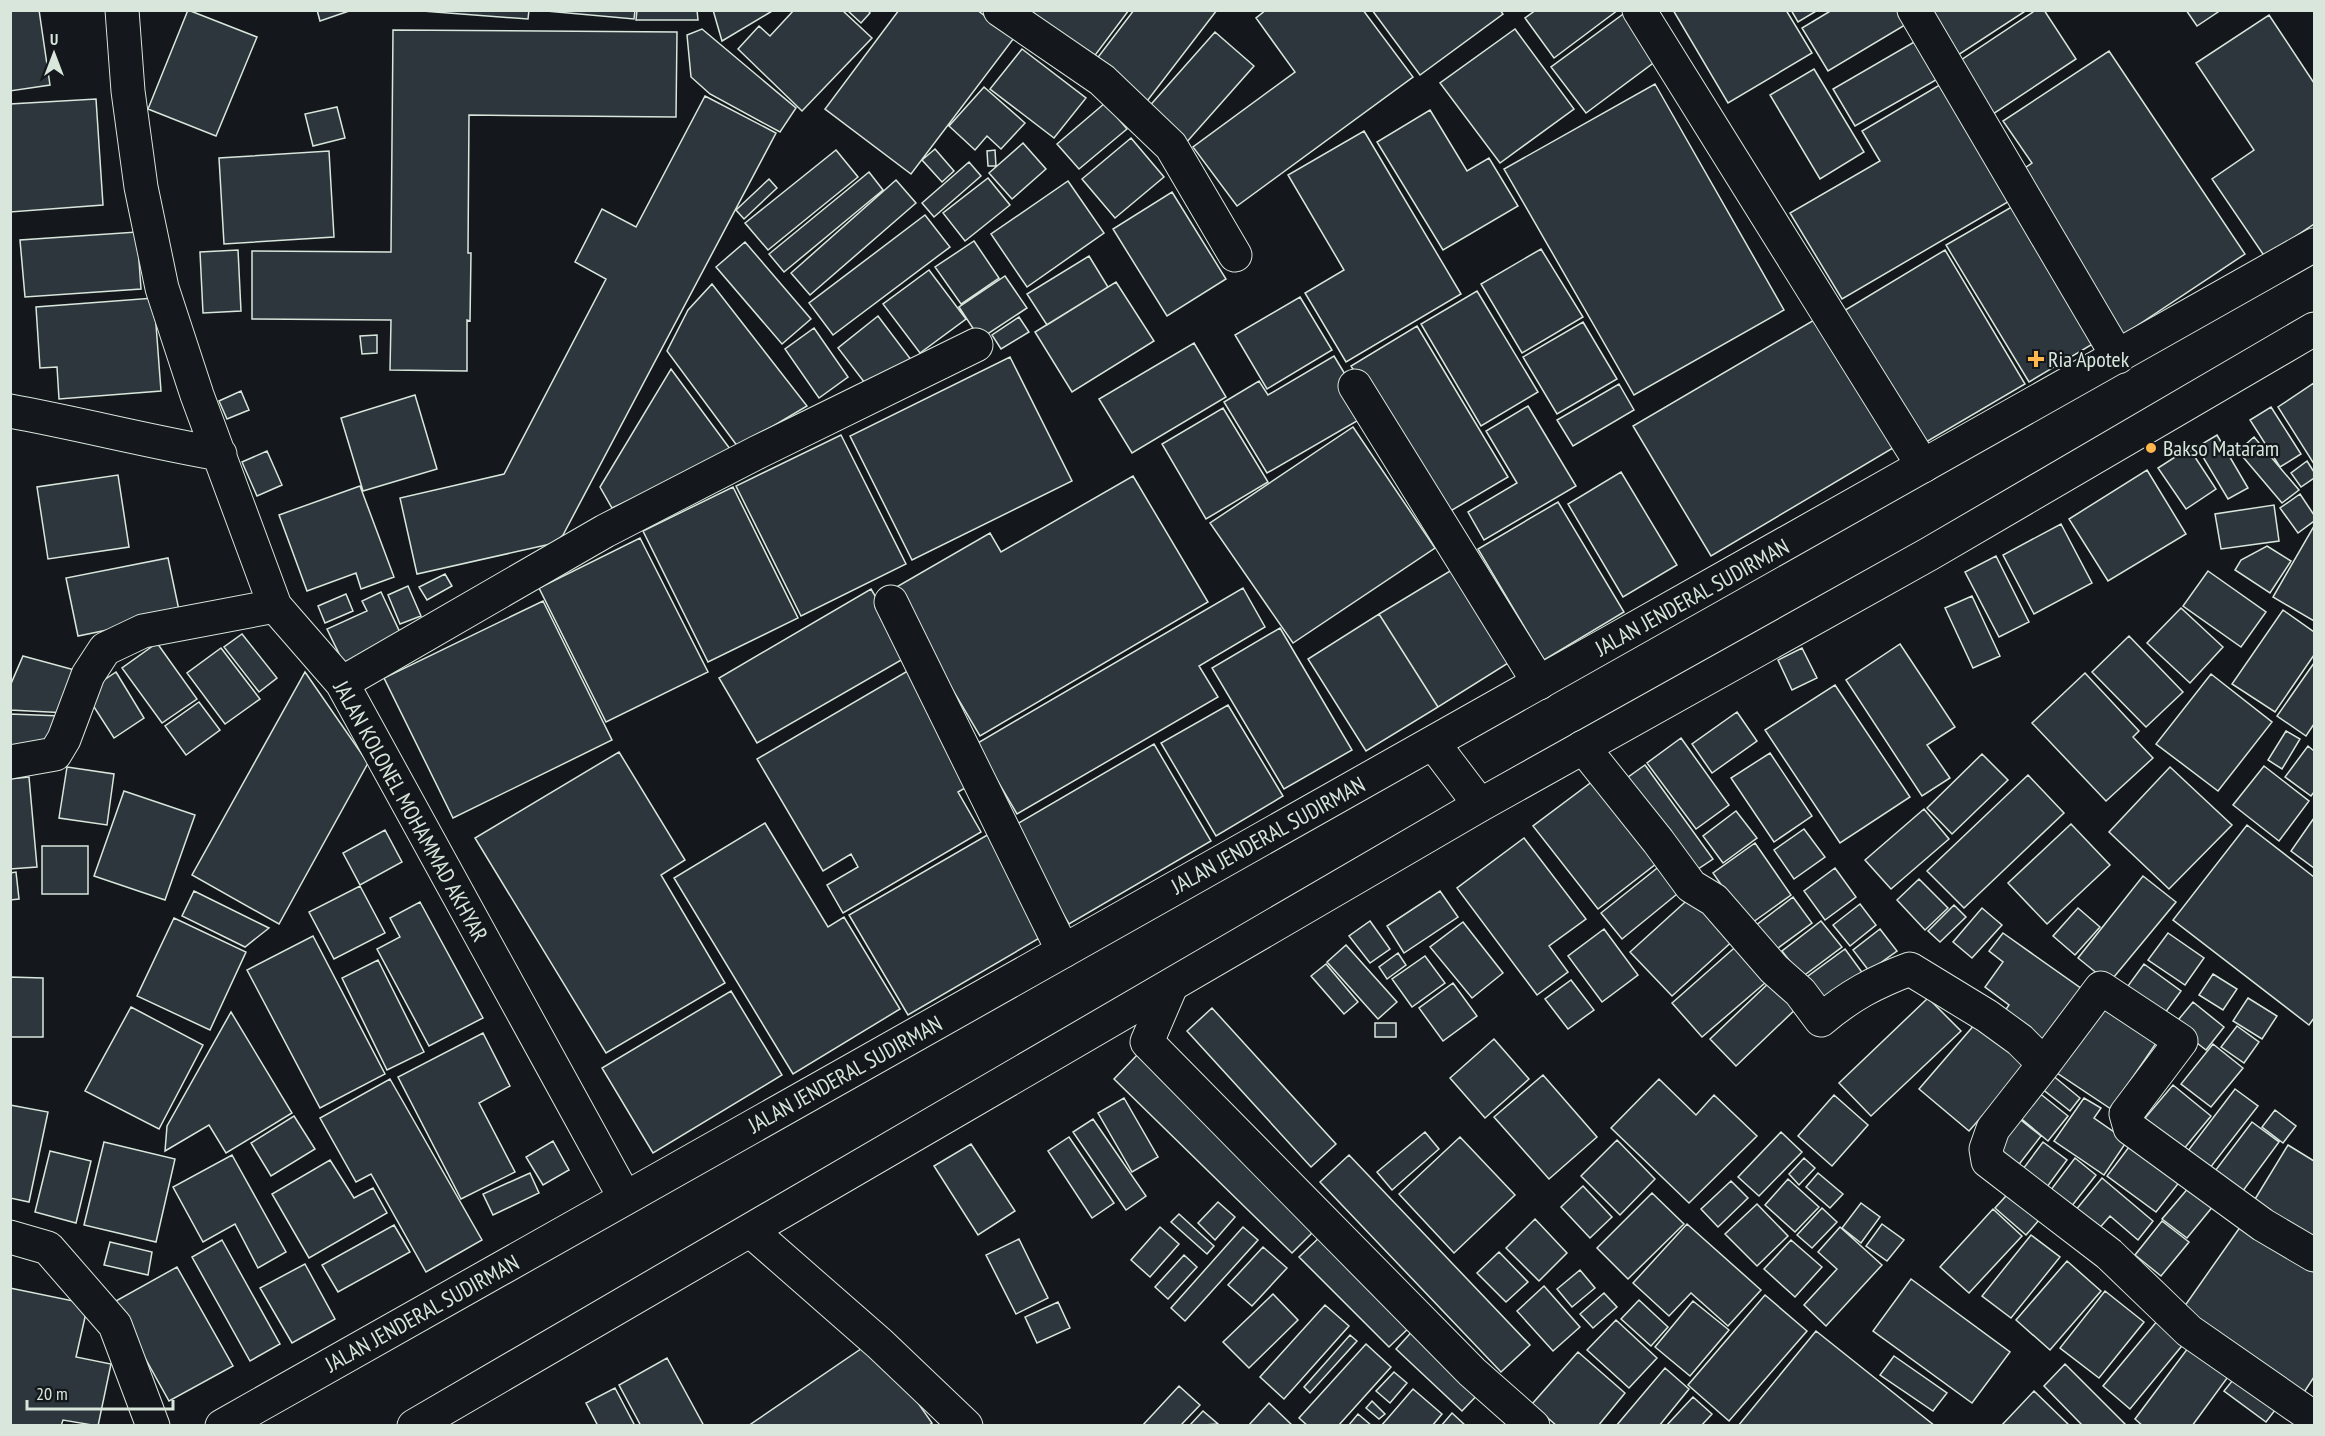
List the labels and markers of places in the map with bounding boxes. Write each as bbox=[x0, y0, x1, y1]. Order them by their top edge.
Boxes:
place label: Ria Apotek bbox=[2048, 345, 2130, 373]
marker: Ria Apotek bbox=[2029, 352, 2043, 366]
place label: Bakso Mataram bbox=[2163, 434, 2279, 462]
marker: Bakso Mataram bbox=[2144, 441, 2158, 455]

